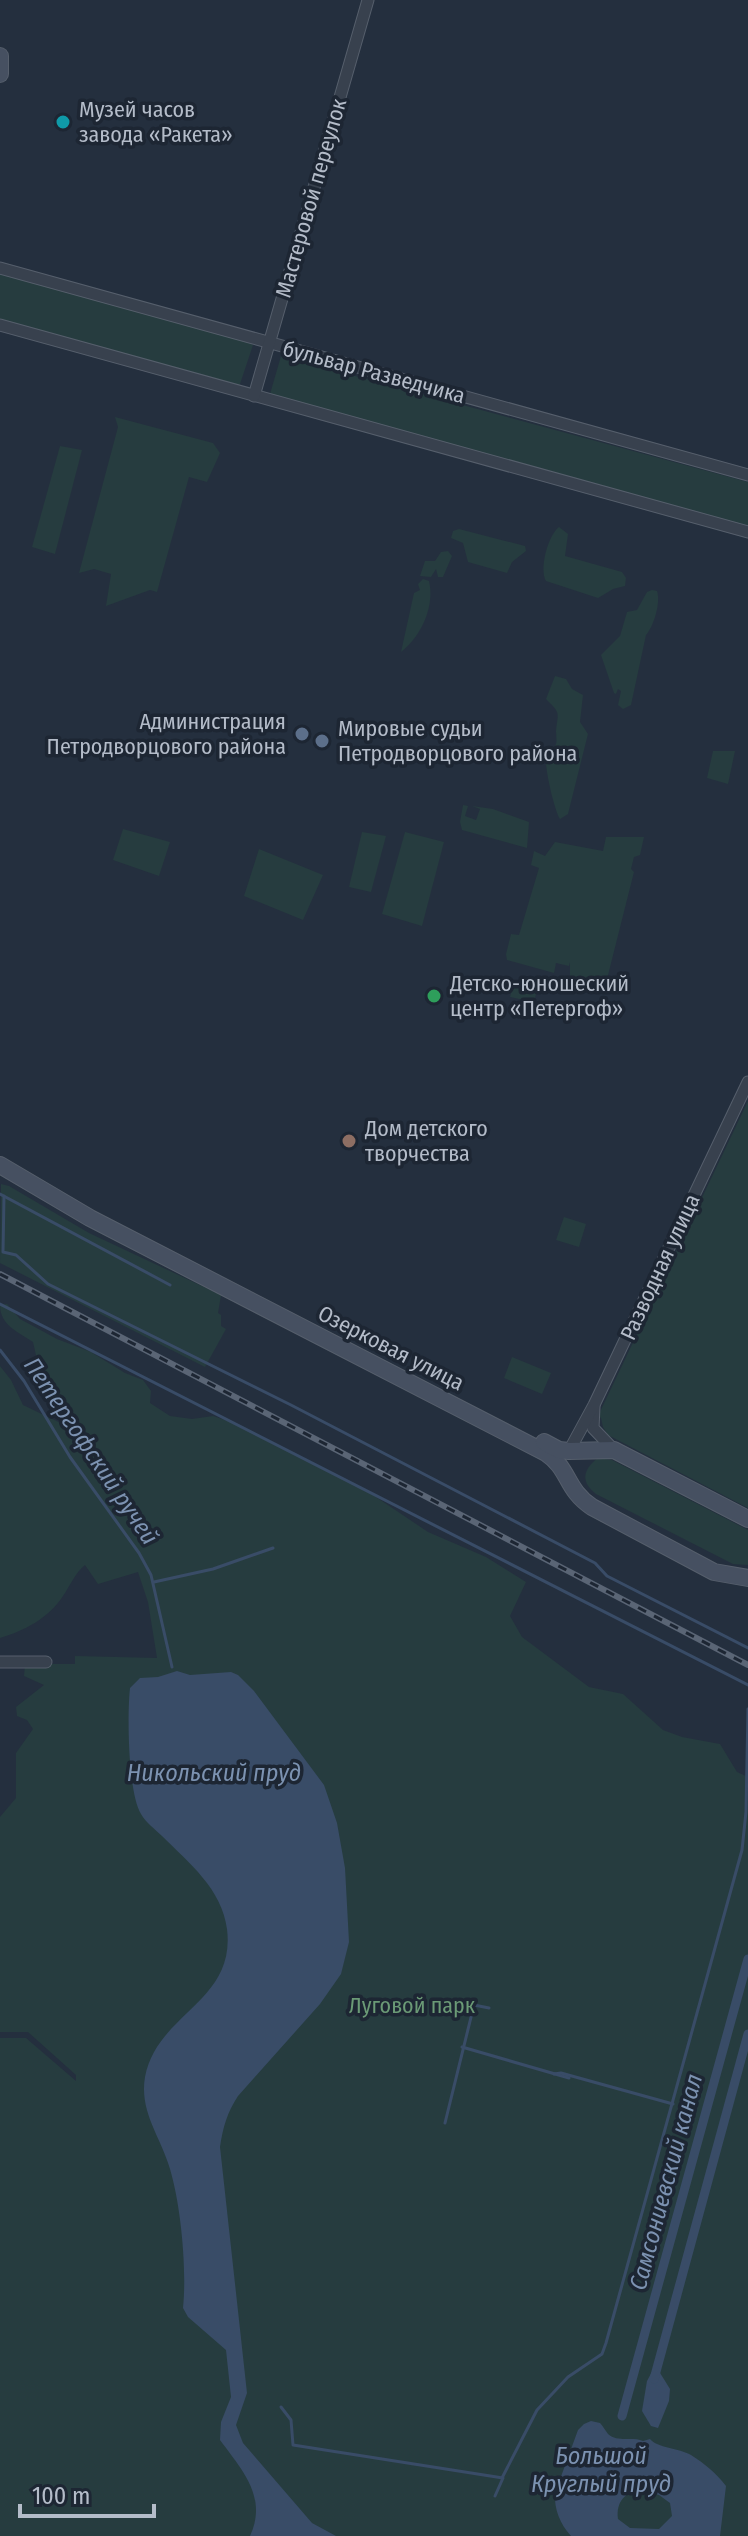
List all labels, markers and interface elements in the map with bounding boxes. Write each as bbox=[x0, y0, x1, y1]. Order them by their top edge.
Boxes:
street label: Мастеровой переулок bbox=[270, 95, 353, 301]
place label: Музей часов завода «Ракета» bbox=[79, 96, 233, 148]
marker: Музей часов завода «Ракета» bbox=[54, 113, 72, 131]
street label: бульвар Разведчика bbox=[280, 335, 468, 409]
place label: Администрация Петродворцового района bbox=[47, 708, 286, 760]
place label: Мировые судьи Петродворцового района bbox=[338, 715, 577, 767]
marker: Администрация Петродворцового района bbox=[293, 725, 311, 743]
marker: Мировые судьи Петродворцового района bbox=[313, 732, 331, 750]
place label: Детско-юношеский центр «Петергоф» bbox=[449, 970, 629, 1022]
marker: Детско-юношеский центр «Петергоф» bbox=[425, 987, 443, 1005]
place label: Дом детского творчества bbox=[364, 1115, 488, 1167]
marker: Дом детского творчества bbox=[340, 1132, 358, 1150]
street label: Разводная улица bbox=[614, 1190, 706, 1344]
street label: Озерковая улица bbox=[313, 1300, 469, 1396]
water label: Петергофский ручей bbox=[18, 1352, 164, 1550]
water label: Никольский пруд bbox=[127, 1759, 301, 1787]
park label: Луговой парк bbox=[349, 1992, 476, 2019]
water label: Самсониевский канал bbox=[624, 2071, 708, 2293]
water label: Большой Круглый пруд bbox=[531, 2442, 671, 2498]
scale bar bbox=[20, 2468, 154, 2518]
text: 100 m bbox=[32, 2482, 90, 2510]

